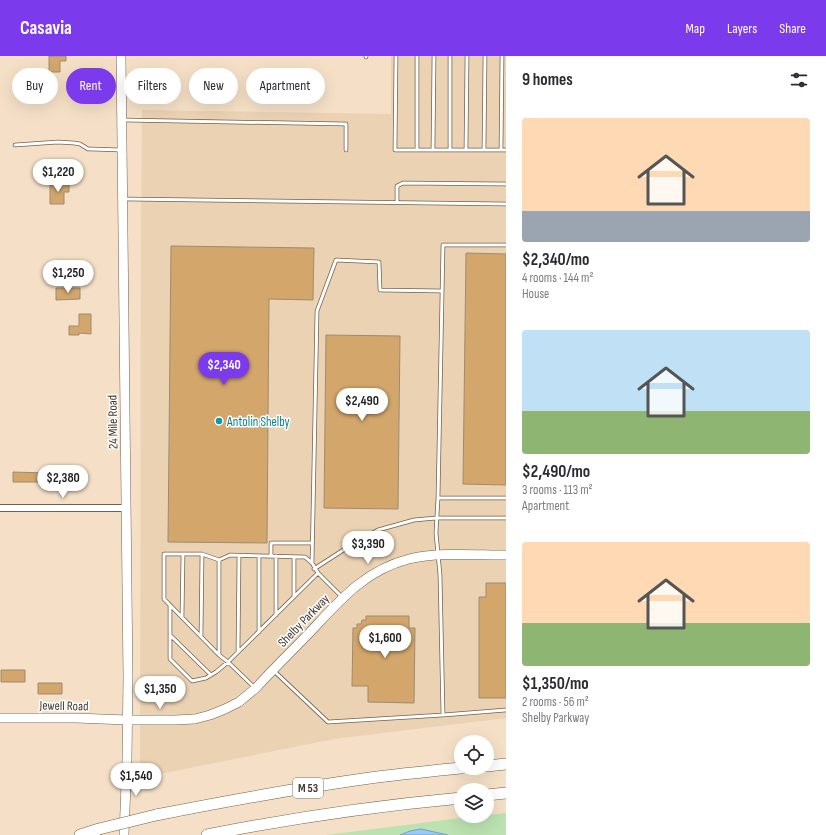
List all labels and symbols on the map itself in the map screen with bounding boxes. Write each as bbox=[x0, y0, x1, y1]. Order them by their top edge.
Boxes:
pin: $1,220 bbox=[25, 159, 91, 193]
pin: $1,250 bbox=[35, 260, 101, 294]
pin: $2,340 bbox=[191, 352, 257, 386]
pin: $2,490 bbox=[329, 388, 395, 422]
street label: 24 Mile Road bbox=[105, 395, 121, 449]
place label: Antolin Shelby bbox=[226, 414, 290, 430]
marker: Antolin Shelby bbox=[214, 416, 224, 426]
pin: $2,380 bbox=[30, 465, 96, 499]
pin: $3,390 bbox=[335, 531, 401, 565]
street label: Shelby Parkway bbox=[275, 591, 333, 650]
pin: $1,600 bbox=[352, 625, 418, 659]
pin: $1,350 bbox=[127, 676, 193, 710]
street label: Jewell Road bbox=[38, 698, 89, 714]
pin: $1,540 bbox=[103, 763, 169, 797]
road number: M 53 bbox=[293, 778, 323, 798]

